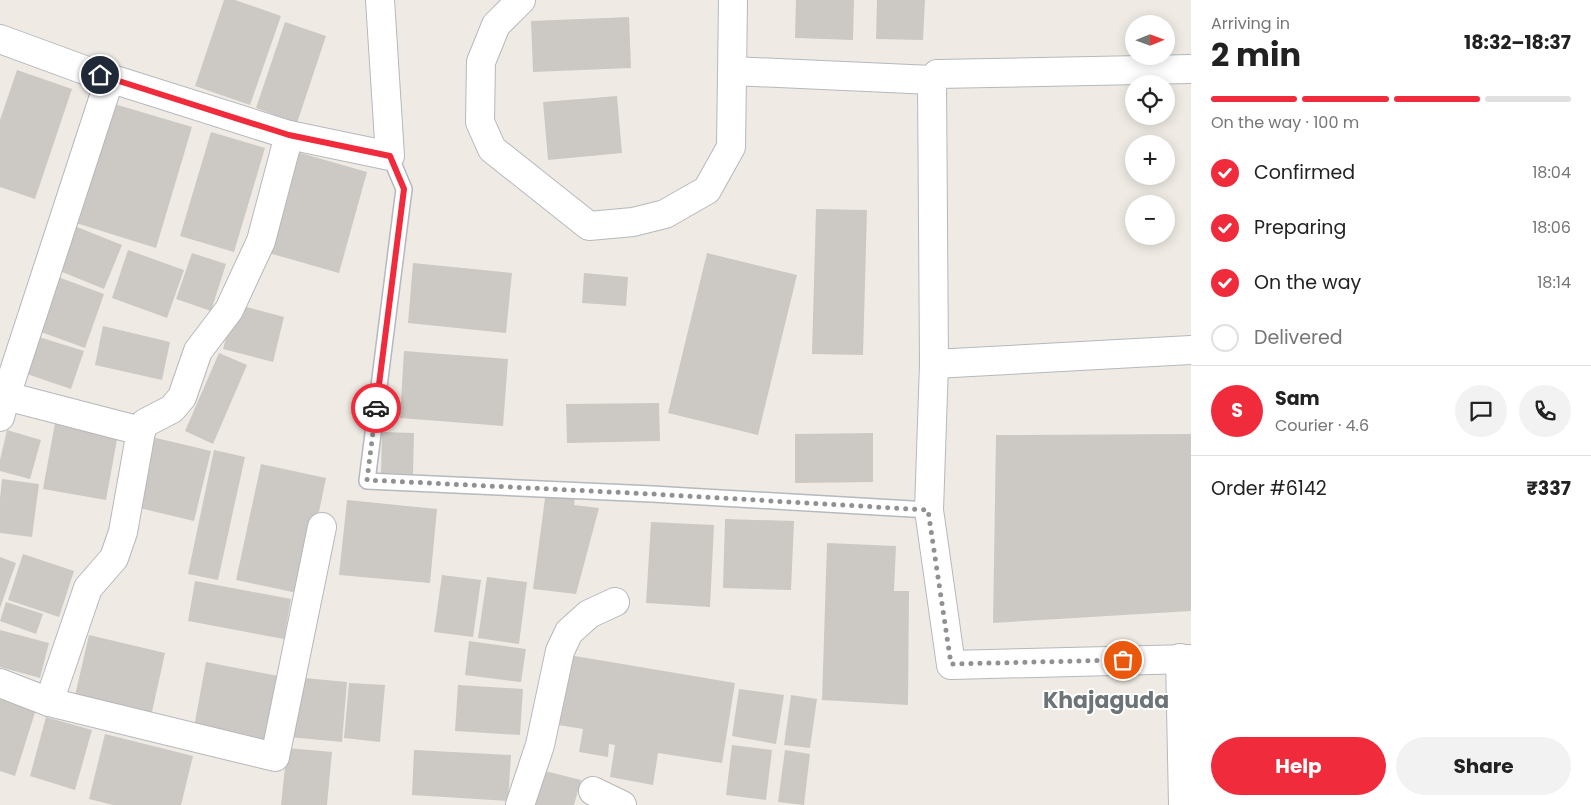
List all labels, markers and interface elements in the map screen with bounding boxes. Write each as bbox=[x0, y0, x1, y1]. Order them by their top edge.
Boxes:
text: Arriving in bbox=[1211, 12, 1290, 35]
north arrow bbox=[1125, 15, 1175, 65]
map controls bbox=[1125, 15, 1175, 245]
text: 18:32–18:37 bbox=[1464, 29, 1571, 56]
text: 2 min bbox=[1211, 32, 1301, 77]
pin bbox=[79, 54, 121, 96]
icon: home bbox=[86, 61, 114, 89]
button: locate bbox=[1125, 75, 1175, 125]
text: On the way · 100 m bbox=[1211, 111, 1359, 134]
button: + bbox=[1125, 135, 1175, 185]
icon: check bbox=[1211, 159, 1239, 187]
text: Confirmed bbox=[1254, 159, 1355, 186]
text: 18:04 bbox=[1532, 161, 1571, 184]
button: − bbox=[1125, 195, 1175, 245]
icon: check bbox=[1211, 214, 1239, 242]
text: Preparing bbox=[1254, 214, 1346, 241]
text: 18:06 bbox=[1532, 216, 1571, 239]
icon: check bbox=[1211, 269, 1239, 297]
text: On the way bbox=[1254, 269, 1361, 296]
text: 18:14 bbox=[1537, 271, 1571, 294]
text: Delivered bbox=[1254, 324, 1343, 351]
courier bbox=[351, 383, 401, 433]
text: Sam bbox=[1275, 385, 1320, 412]
button: chat bbox=[1455, 385, 1507, 437]
button: phone bbox=[1519, 385, 1571, 437]
icon: car bbox=[362, 394, 390, 422]
text: S bbox=[1231, 397, 1243, 424]
text: Courier · 4.6 bbox=[1275, 414, 1369, 437]
text: Order #6142 bbox=[1211, 475, 1327, 502]
text: ₹337 bbox=[1526, 475, 1571, 502]
pin bbox=[1102, 639, 1144, 681]
icon: bag bbox=[1109, 646, 1137, 674]
district label: Khajaguda bbox=[1043, 685, 1169, 716]
button: Help bbox=[1211, 737, 1386, 795]
button: Share bbox=[1396, 737, 1571, 795]

